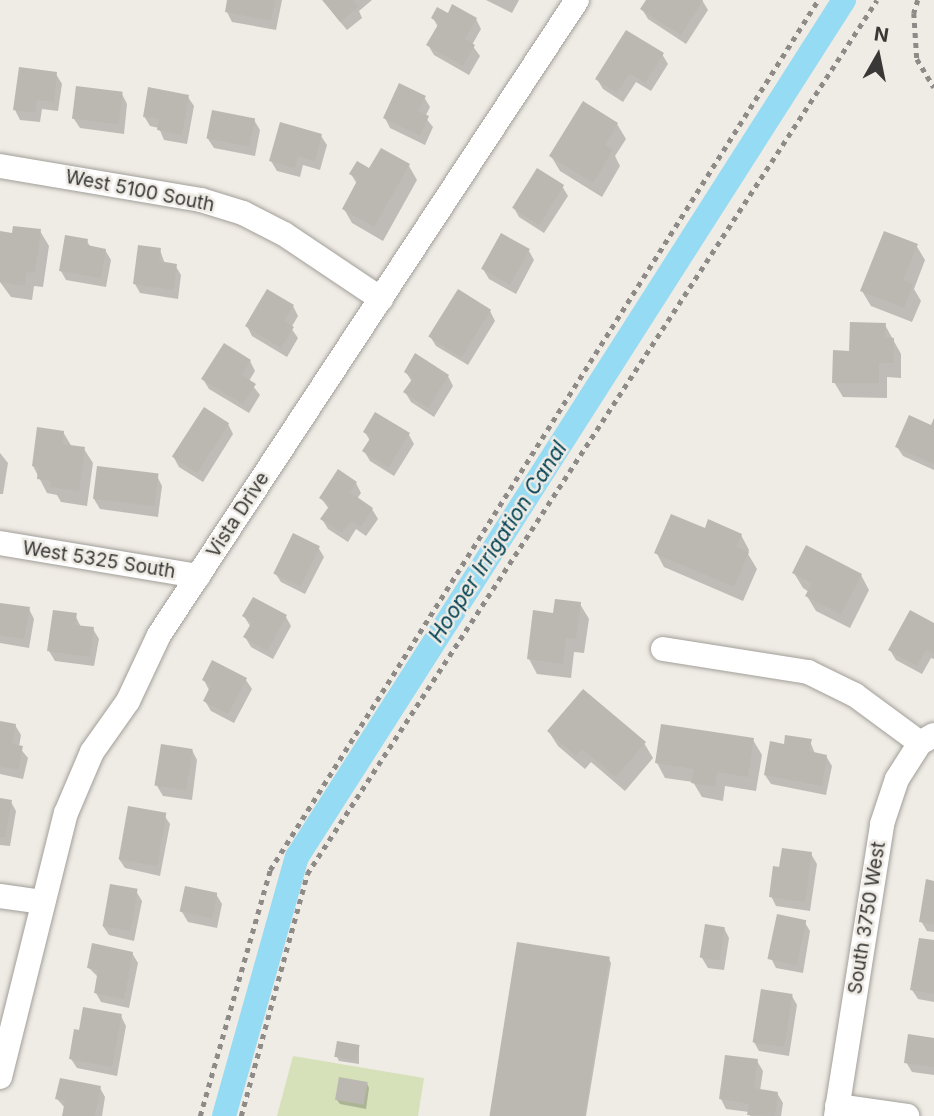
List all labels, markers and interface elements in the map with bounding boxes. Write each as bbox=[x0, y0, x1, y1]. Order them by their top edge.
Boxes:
north arrow bbox=[843, 21, 913, 91]
text: N bbox=[872, 22, 890, 47]
street label: West 5100 South bbox=[64, 165, 216, 217]
water label: Hooper Irrigation Canal bbox=[424, 437, 572, 647]
street label: Vista Drive bbox=[202, 468, 274, 562]
street label: West 5325 South bbox=[21, 537, 177, 583]
street label: South 3750 West bbox=[844, 840, 890, 996]

